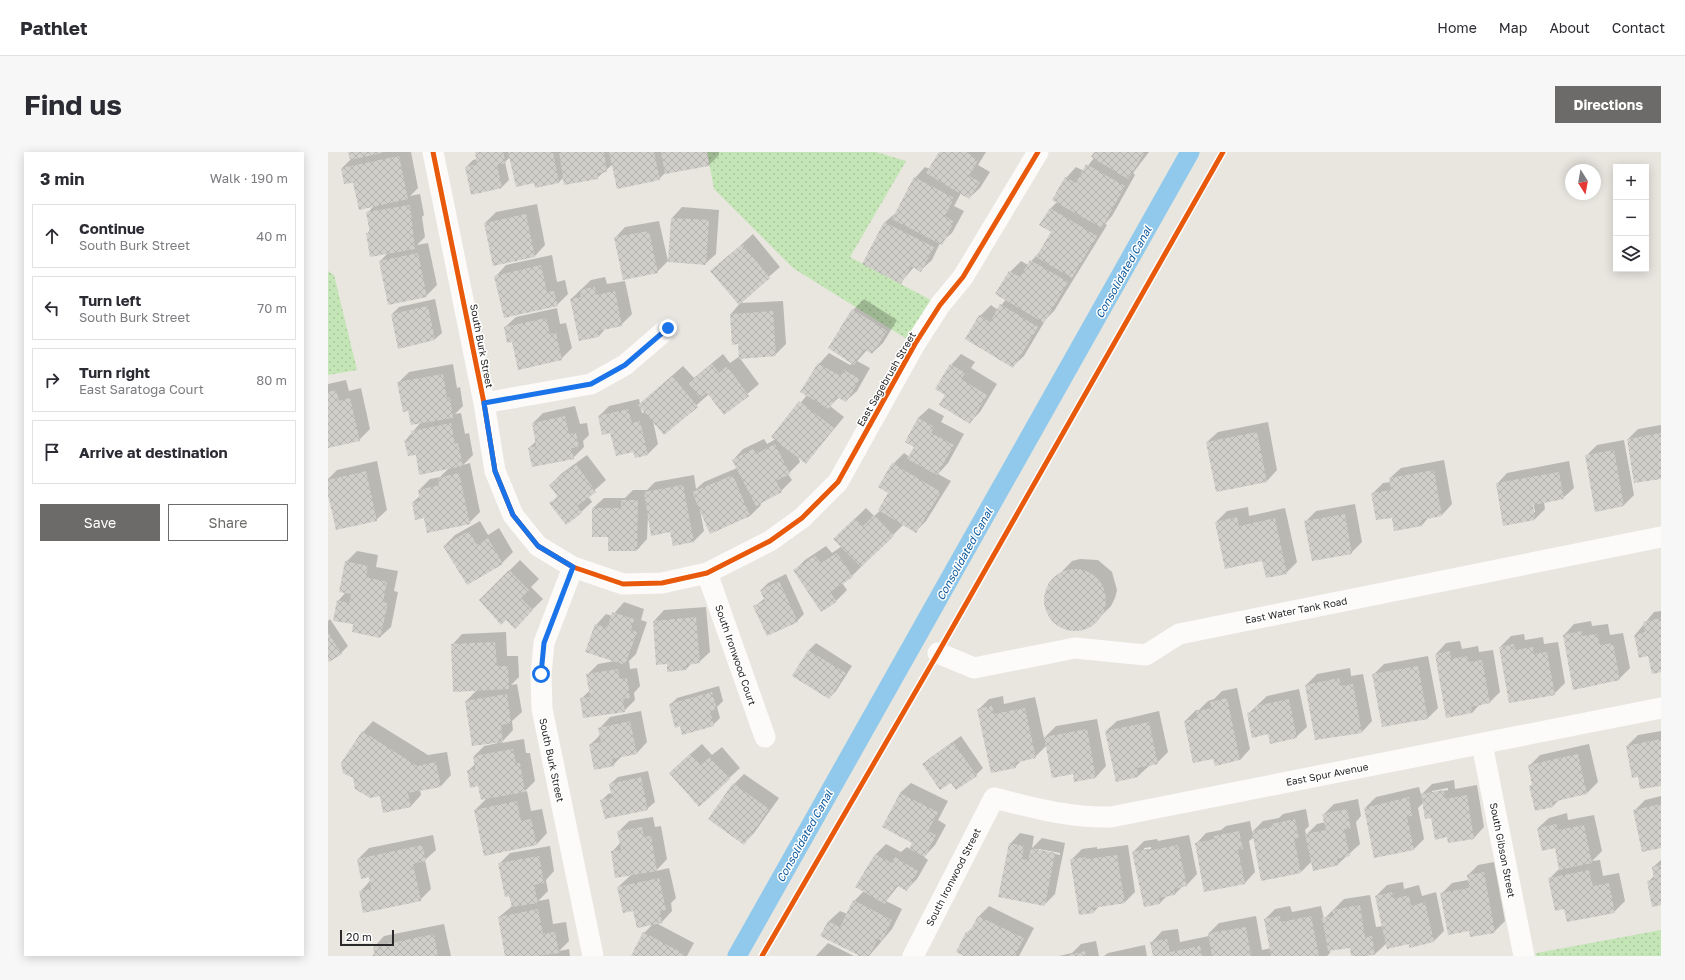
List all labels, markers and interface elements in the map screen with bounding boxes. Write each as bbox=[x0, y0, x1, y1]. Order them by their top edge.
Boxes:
text: Pathlet bbox=[20, 16, 88, 39]
text: Home bbox=[1437, 19, 1477, 36]
text: Map bbox=[1499, 19, 1527, 36]
text: About bbox=[1549, 19, 1590, 36]
text: Contact bbox=[1612, 19, 1665, 36]
button: Directions bbox=[1555, 86, 1661, 123]
text: Find us bbox=[24, 88, 122, 121]
north arrow bbox=[1565, 164, 1601, 200]
map controls bbox=[1613, 164, 1649, 272]
button: + bbox=[1613, 164, 1649, 200]
text: 3 min bbox=[40, 168, 84, 189]
text: Walk · 190 m bbox=[210, 170, 288, 186]
button: − bbox=[1613, 200, 1649, 236]
text: Continue bbox=[79, 219, 145, 237]
water label: Consolidated Canal bbox=[1092, 223, 1154, 320]
icon: ahead bbox=[41, 225, 63, 247]
text: 40 m bbox=[256, 228, 287, 244]
button: layers bbox=[1613, 236, 1649, 272]
text: South Burk Street bbox=[79, 237, 190, 253]
text: Turn left bbox=[79, 291, 141, 309]
icon: left bbox=[41, 297, 63, 319]
text: 70 m bbox=[257, 300, 287, 316]
street label: South Burk Street bbox=[468, 303, 496, 389]
text: South Burk Street bbox=[79, 309, 190, 325]
route end bbox=[659, 319, 677, 337]
street label: East Sagebrush Street bbox=[854, 330, 918, 428]
text: Turn right bbox=[79, 363, 150, 381]
icon: right bbox=[41, 369, 63, 391]
text: 80 m bbox=[256, 372, 287, 388]
text: East Saratoga Court bbox=[79, 381, 204, 397]
icon: arrive bbox=[41, 441, 63, 463]
text: Arrive at destination bbox=[79, 443, 228, 461]
button: Save bbox=[40, 504, 160, 541]
button: Share bbox=[168, 504, 288, 541]
water label: Consolidated Canal bbox=[933, 505, 995, 602]
street label: East Water Tank Road bbox=[1244, 594, 1348, 626]
street label: South Ironwood Court bbox=[713, 603, 759, 707]
route start bbox=[532, 665, 550, 683]
street label: South Burk Street bbox=[537, 717, 567, 803]
street label: East Spur Avenue bbox=[1285, 760, 1369, 788]
water label: Consolidated Canal bbox=[773, 787, 835, 884]
street label: South Gibson Street bbox=[1488, 801, 1518, 899]
street label: South Ironwood Street bbox=[923, 826, 983, 928]
scale bar bbox=[340, 928, 394, 947]
text: 20 m bbox=[346, 930, 372, 943]

